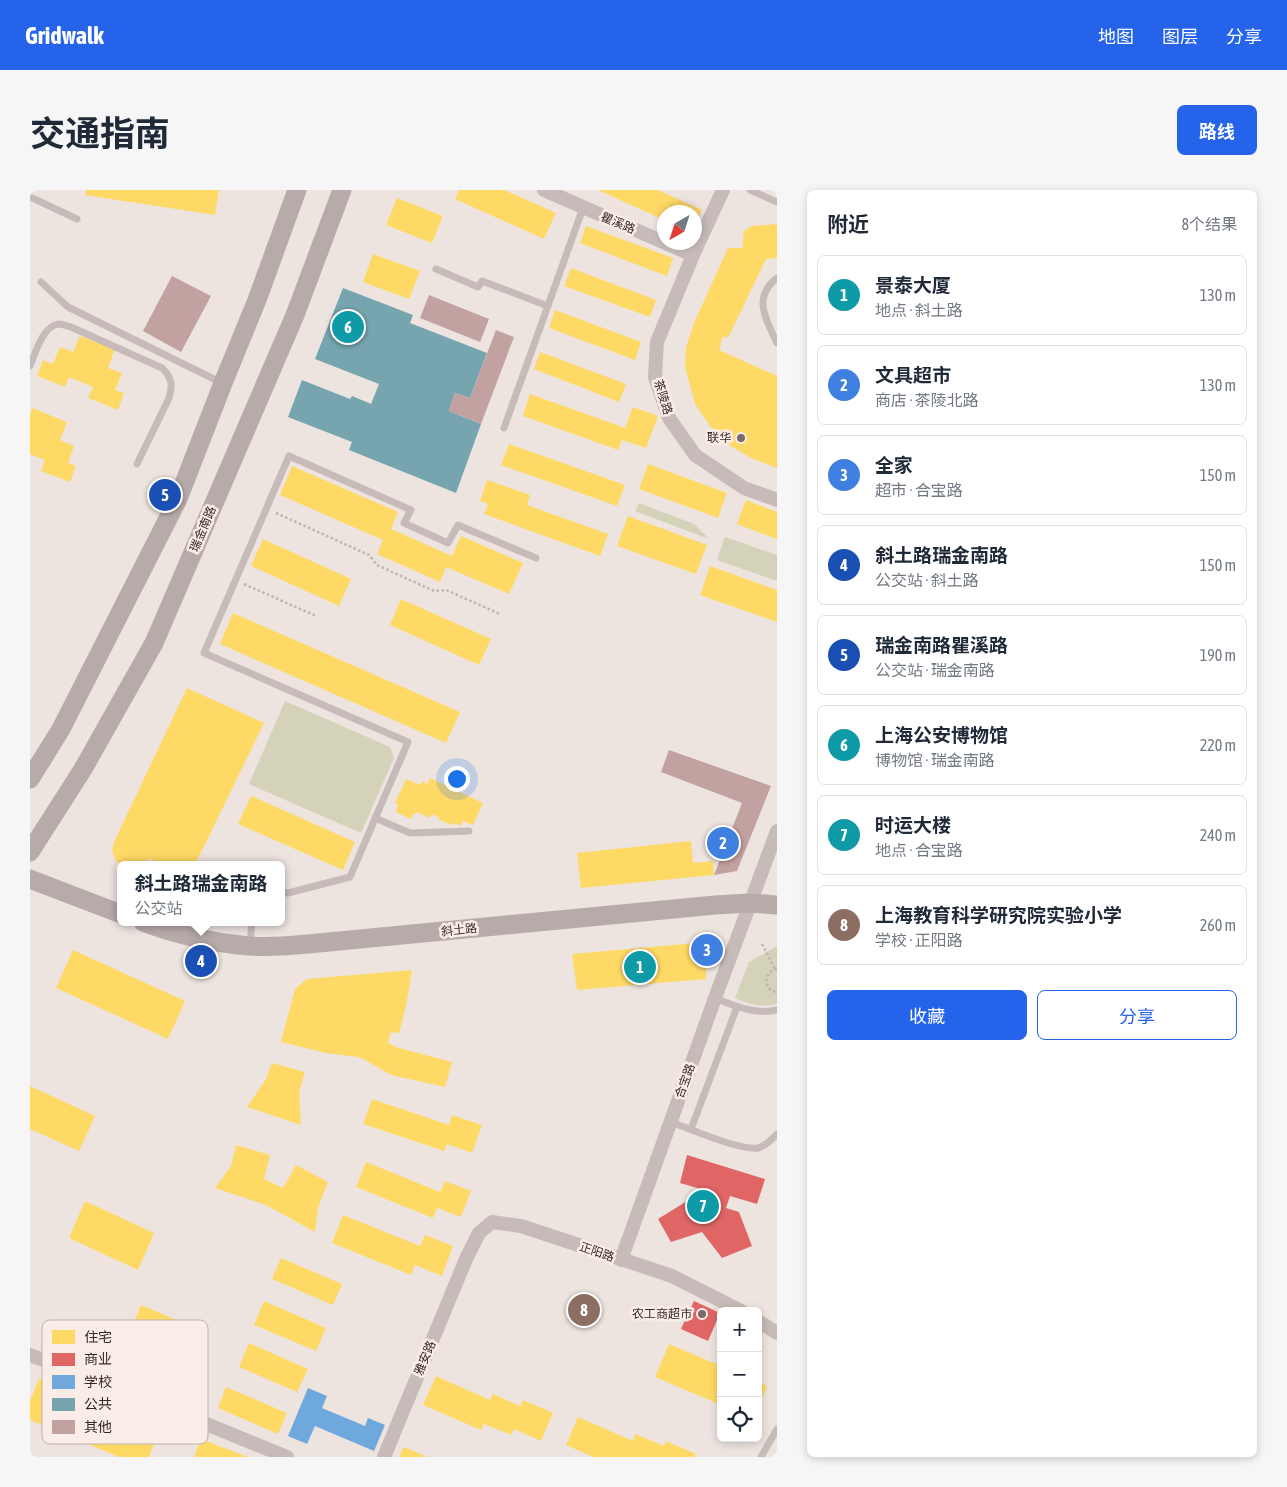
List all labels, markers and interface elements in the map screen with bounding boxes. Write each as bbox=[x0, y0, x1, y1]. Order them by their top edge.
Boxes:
text: Gridwalk bbox=[25, 22, 104, 49]
text: 地图 bbox=[1098, 26, 1134, 47]
text: 图层 bbox=[1162, 26, 1198, 47]
text: 分享 bbox=[1226, 26, 1262, 47]
button: 路线 bbox=[1177, 105, 1257, 155]
text: 交通指南 bbox=[30, 113, 170, 153]
north arrow bbox=[657, 205, 702, 250]
street label: 瞿溪路 bbox=[599, 210, 637, 236]
text: 附近 bbox=[827, 212, 869, 236]
text: 8个结果 bbox=[1181, 215, 1237, 233]
text: 景泰大厦 bbox=[875, 274, 951, 296]
text: 1 bbox=[840, 286, 848, 304]
text: 130 m bbox=[1200, 286, 1236, 304]
text: 地点 · 斜土路 bbox=[875, 301, 963, 319]
pin: 6 bbox=[332, 308, 364, 346]
text: 文具超市 bbox=[875, 364, 951, 386]
text: 2 bbox=[840, 376, 848, 394]
text: 130 m bbox=[1200, 376, 1236, 394]
street label: 茶陵路 bbox=[651, 378, 675, 416]
text: 商店 · 茶陵北路 bbox=[875, 391, 979, 409]
place label: 联华 bbox=[707, 431, 731, 445]
marker: 联华 bbox=[735, 432, 747, 444]
text: 全家 bbox=[875, 454, 913, 476]
text: 3 bbox=[840, 466, 848, 484]
text: 150 m bbox=[1200, 466, 1236, 484]
pin: 5 bbox=[149, 476, 181, 514]
text: 超市 · 合宝路 bbox=[875, 481, 963, 499]
street label: 瑞金南路 bbox=[187, 504, 219, 554]
text: 斜土路瑞金南路 bbox=[875, 544, 1008, 566]
text: 4 bbox=[840, 556, 848, 574]
text: 150 m bbox=[1200, 556, 1236, 574]
text: 公交站 · 斜土路 bbox=[875, 571, 979, 589]
text: 瑞金南路瞿溪路 bbox=[875, 634, 1008, 656]
text: 5 bbox=[840, 646, 848, 664]
text: 190 m bbox=[1200, 646, 1236, 664]
text: 公交站 · 瑞金南路 bbox=[875, 661, 995, 679]
text: 上海公安博物馆 bbox=[875, 724, 1008, 746]
text: 6 bbox=[840, 736, 848, 754]
text: 220 m bbox=[1200, 736, 1236, 754]
text: 博物馆 · 瑞金南路 bbox=[875, 751, 995, 769]
your location bbox=[444, 766, 470, 792]
text: 时运大楼 bbox=[875, 814, 951, 836]
pin: 2 bbox=[707, 824, 739, 862]
text: 7 bbox=[840, 826, 848, 844]
text: 240 m bbox=[1200, 826, 1236, 844]
text: 地点 · 合宝路 bbox=[875, 841, 963, 859]
popup bbox=[117, 861, 285, 926]
text: 斜土路瑞金南路 bbox=[134, 872, 268, 894]
text: 公交站 bbox=[134, 899, 183, 917]
text: 上海教育科学研究院实验小学 bbox=[875, 904, 1122, 926]
text: 8 bbox=[840, 916, 848, 934]
text: 260 m bbox=[1200, 916, 1236, 934]
street label: 斜土路 bbox=[440, 921, 478, 939]
pin: 3 bbox=[691, 931, 723, 969]
text: 学校 · 正阳路 bbox=[875, 931, 963, 949]
pin: 4 bbox=[185, 942, 217, 980]
pin: 1 bbox=[624, 948, 656, 986]
button: 收藏 bbox=[827, 990, 1027, 1040]
button: 分享 bbox=[1037, 990, 1237, 1040]
street label: 合宝路 bbox=[672, 1062, 698, 1100]
pin: 7 bbox=[687, 1187, 719, 1225]
street label: 正阳路 bbox=[578, 1240, 616, 1264]
pin: 8 bbox=[568, 1291, 600, 1329]
place label: 农工商超市 bbox=[632, 1307, 692, 1321]
map controls bbox=[717, 1307, 762, 1442]
button: + bbox=[717, 1307, 762, 1352]
marker: 农工商超市 bbox=[696, 1308, 708, 1320]
legend bbox=[42, 1320, 208, 1444]
text: 住宅 bbox=[84, 1329, 112, 1345]
street label: 雅安路 bbox=[412, 1339, 438, 1377]
text: 商业 bbox=[84, 1351, 112, 1367]
button: − bbox=[717, 1352, 762, 1397]
text: 学校 bbox=[84, 1374, 112, 1390]
text: 公共 bbox=[84, 1396, 112, 1412]
button: locate bbox=[717, 1397, 762, 1442]
text: 其他 bbox=[84, 1419, 112, 1435]

